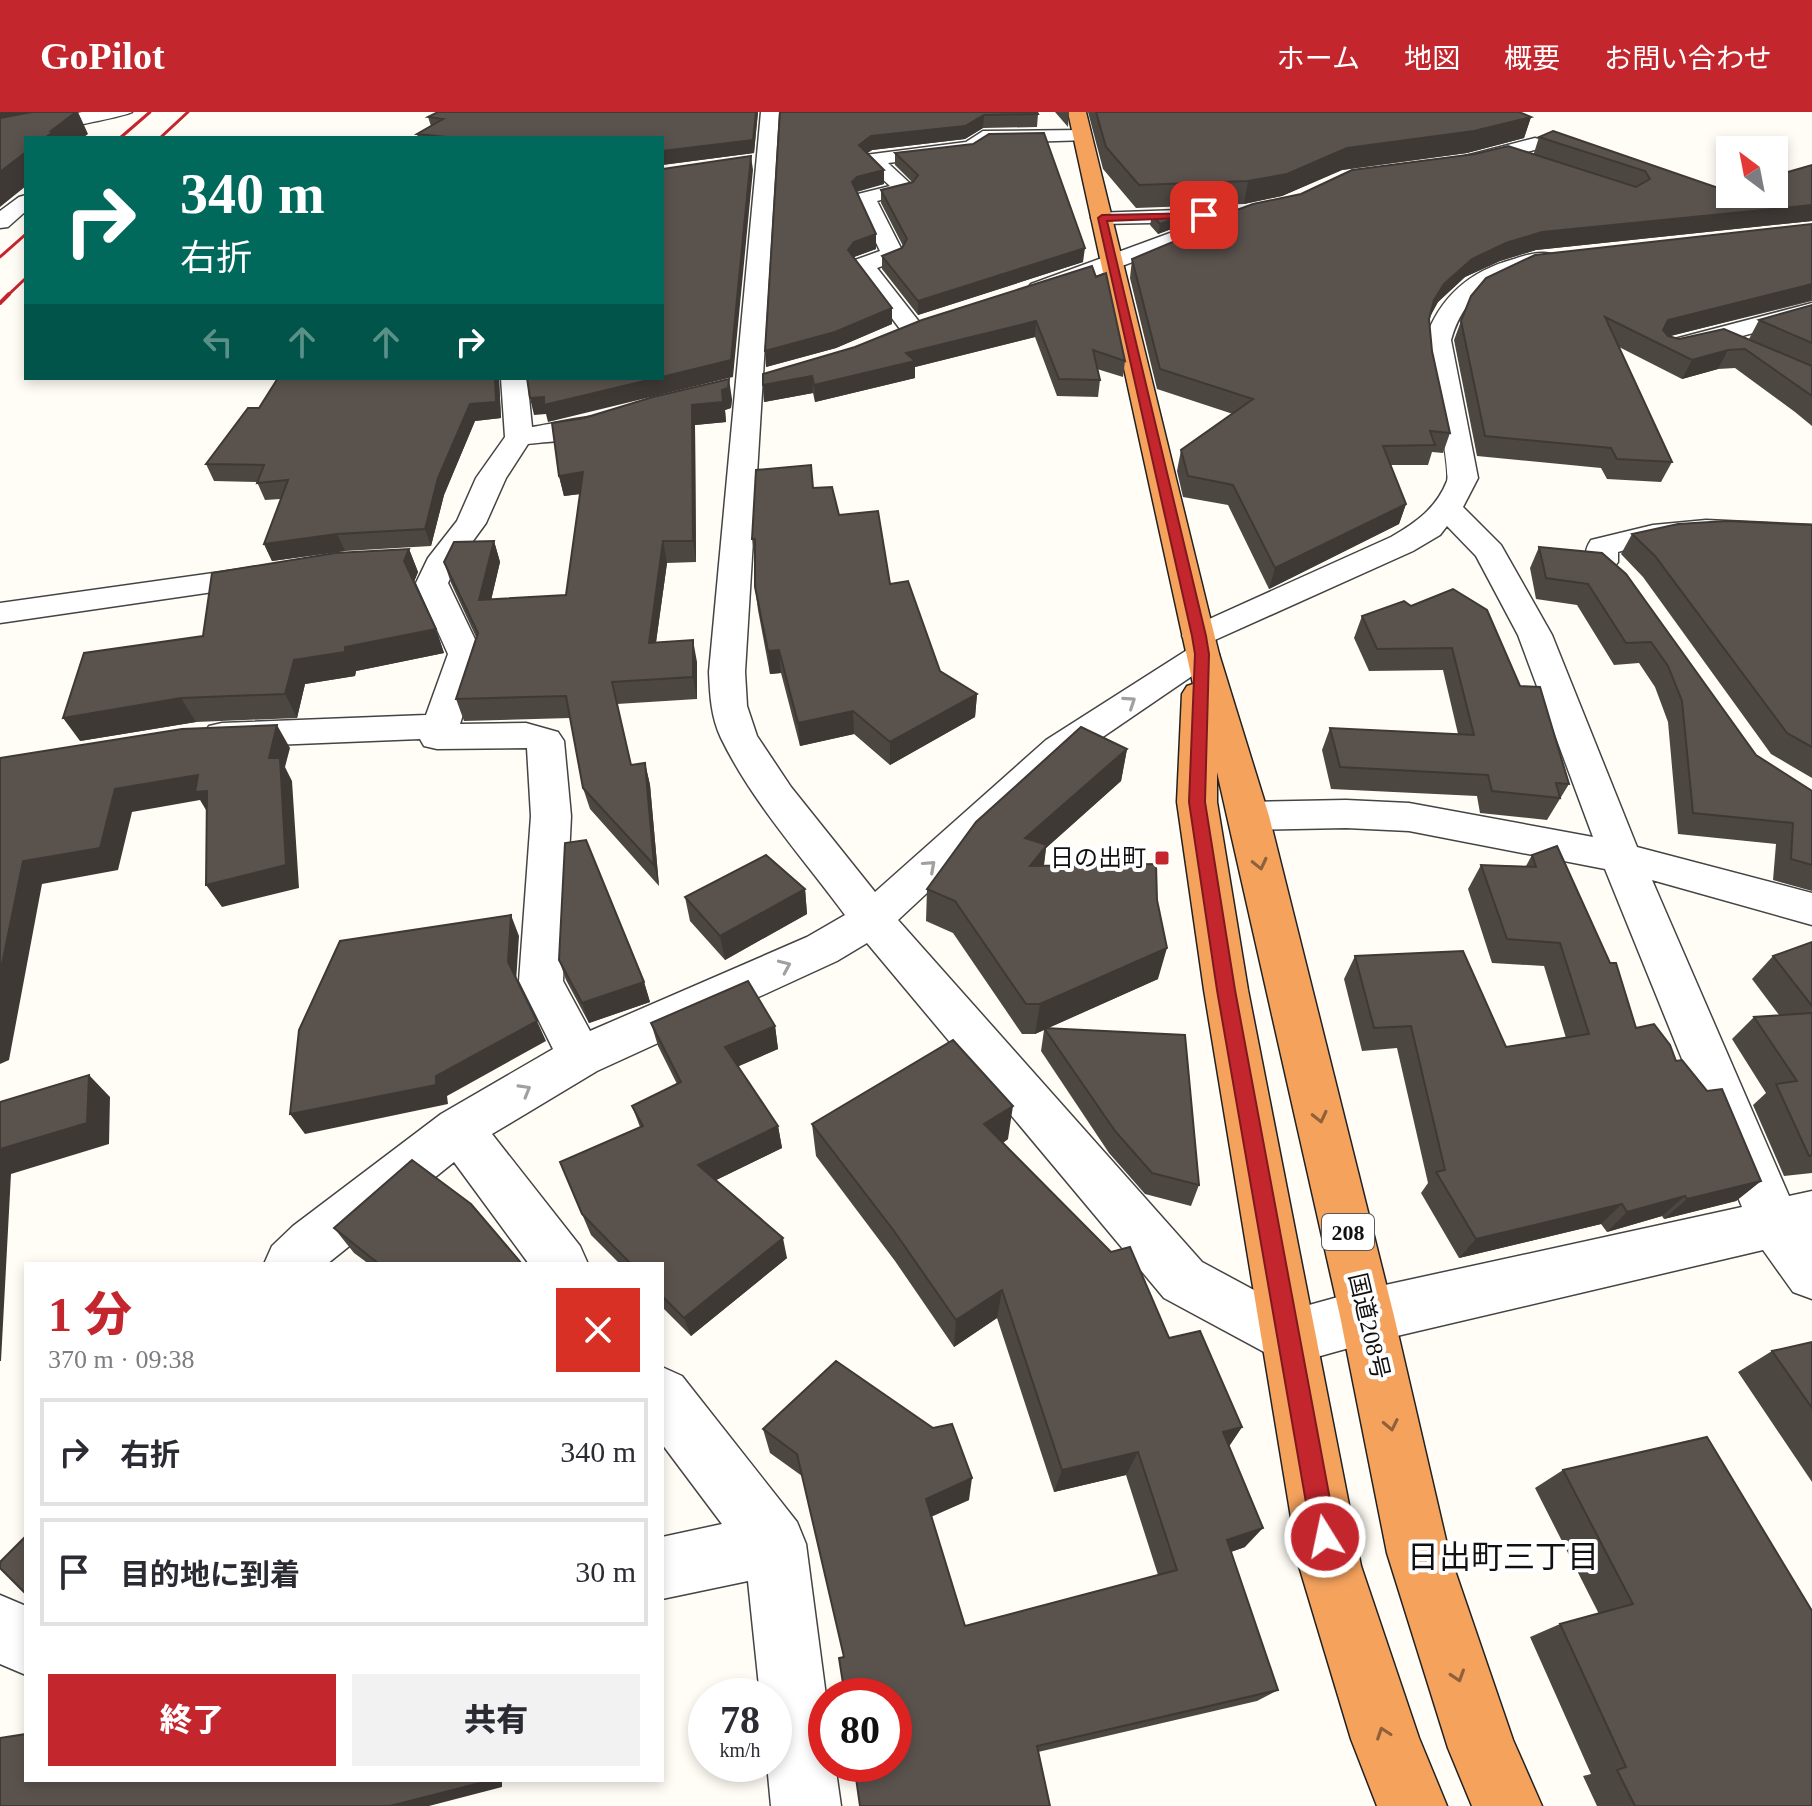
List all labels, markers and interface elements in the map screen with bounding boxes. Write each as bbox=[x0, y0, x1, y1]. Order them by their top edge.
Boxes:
text: GoPilot bbox=[40, 35, 165, 77]
text: ホーム bbox=[1277, 43, 1360, 74]
text: 地図 bbox=[1404, 43, 1460, 74]
text: 概要 bbox=[1504, 43, 1560, 74]
text: お問い合わせ bbox=[1604, 43, 1772, 74]
north arrow bbox=[1716, 136, 1788, 208]
map controls bbox=[1716, 136, 1788, 208]
text: 340 m bbox=[180, 163, 325, 225]
icon: right bbox=[48, 168, 152, 272]
pin bbox=[1170, 181, 1238, 249]
icon: arrive bbox=[1182, 193, 1226, 237]
text: 右折 bbox=[180, 238, 252, 278]
icon: left bbox=[196, 320, 240, 364]
icon: ahead bbox=[280, 320, 324, 364]
icon: ahead bbox=[364, 320, 408, 364]
icon: right bbox=[448, 320, 492, 364]
one-way arrow bbox=[1122, 697, 1136, 712]
place label: 日の出町 bbox=[1050, 845, 1146, 871]
marker: 日の出町 bbox=[1153, 849, 1171, 867]
one-way arrow bbox=[1251, 857, 1268, 870]
one-way arrow bbox=[921, 861, 935, 876]
one-way arrow bbox=[776, 960, 791, 976]
one-way arrow bbox=[516, 1084, 531, 1100]
one-way arrow bbox=[1311, 1110, 1328, 1123]
road number: 208 bbox=[1322, 1214, 1374, 1250]
street label: 国道208号 bbox=[1344, 1270, 1394, 1382]
text: 1 分 bbox=[48, 1288, 132, 1341]
button: close bbox=[556, 1288, 640, 1372]
text: 370 m · 09:38 bbox=[48, 1345, 195, 1374]
one-way arrow bbox=[1381, 1418, 1398, 1432]
icon: right bbox=[52, 1430, 96, 1474]
text: 340 m bbox=[560, 1435, 636, 1468]
text: 右折 bbox=[120, 1438, 180, 1471]
position arrow bbox=[1283, 1495, 1367, 1579]
district label: 日出町三丁目 bbox=[1407, 1539, 1599, 1575]
icon: arrive bbox=[52, 1550, 96, 1594]
text: 30 m bbox=[575, 1555, 636, 1588]
text: 目的地に到着 bbox=[120, 1558, 300, 1591]
one-way arrow bbox=[1449, 1669, 1465, 1682]
button: 終了 bbox=[48, 1674, 336, 1766]
button: 共有 bbox=[352, 1674, 640, 1766]
speed limit sign: 80 bbox=[808, 1678, 912, 1782]
text: 78 bbox=[720, 1697, 760, 1742]
one-way arrow bbox=[1377, 1727, 1393, 1741]
text: km/h bbox=[719, 1739, 761, 1761]

